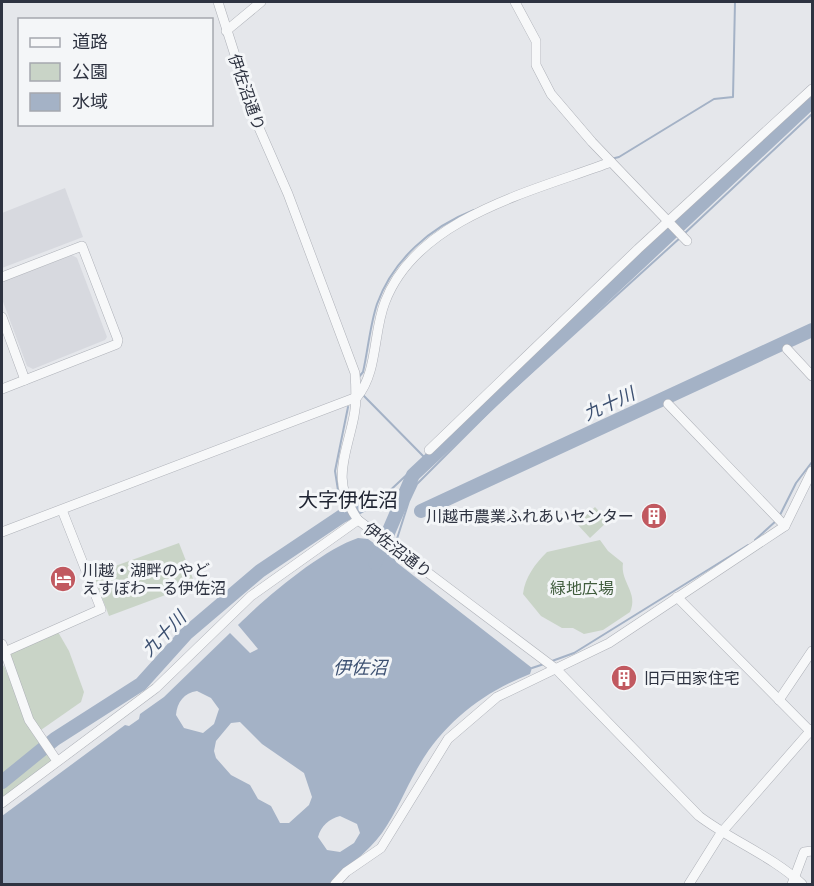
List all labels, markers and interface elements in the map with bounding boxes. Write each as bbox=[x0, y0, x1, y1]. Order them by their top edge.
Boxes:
legend bbox=[18, 18, 213, 126]
text: 道路 bbox=[72, 31, 108, 53]
street label: 伊佐沼通り bbox=[225, 51, 269, 133]
text: 公園 bbox=[72, 61, 108, 83]
text: 水域 bbox=[72, 91, 108, 113]
water label: 九十川 bbox=[580, 382, 640, 425]
district label: 大字伊佐沼 bbox=[298, 488, 398, 512]
building icon: 川越市農業ふれあいセンター bbox=[639, 501, 669, 531]
place label: 川越市農業ふれあいセンター bbox=[426, 507, 634, 526]
street label: 伊佐沼通り bbox=[360, 519, 435, 582]
place label: 川越・湖畔のやど えすぽわーる伊佐沼 bbox=[82, 561, 226, 598]
hotel icon: 川越・湖畔のやど えすぽわーる伊佐沼 bbox=[48, 564, 78, 594]
park label: 緑地広場 bbox=[550, 579, 614, 598]
water label: 九十川 bbox=[137, 605, 192, 661]
water label: 伊佐沼 bbox=[333, 657, 390, 679]
building icon: 旧戸田家住宅 bbox=[609, 663, 639, 693]
place label: 旧戸田家住宅 bbox=[644, 669, 740, 688]

